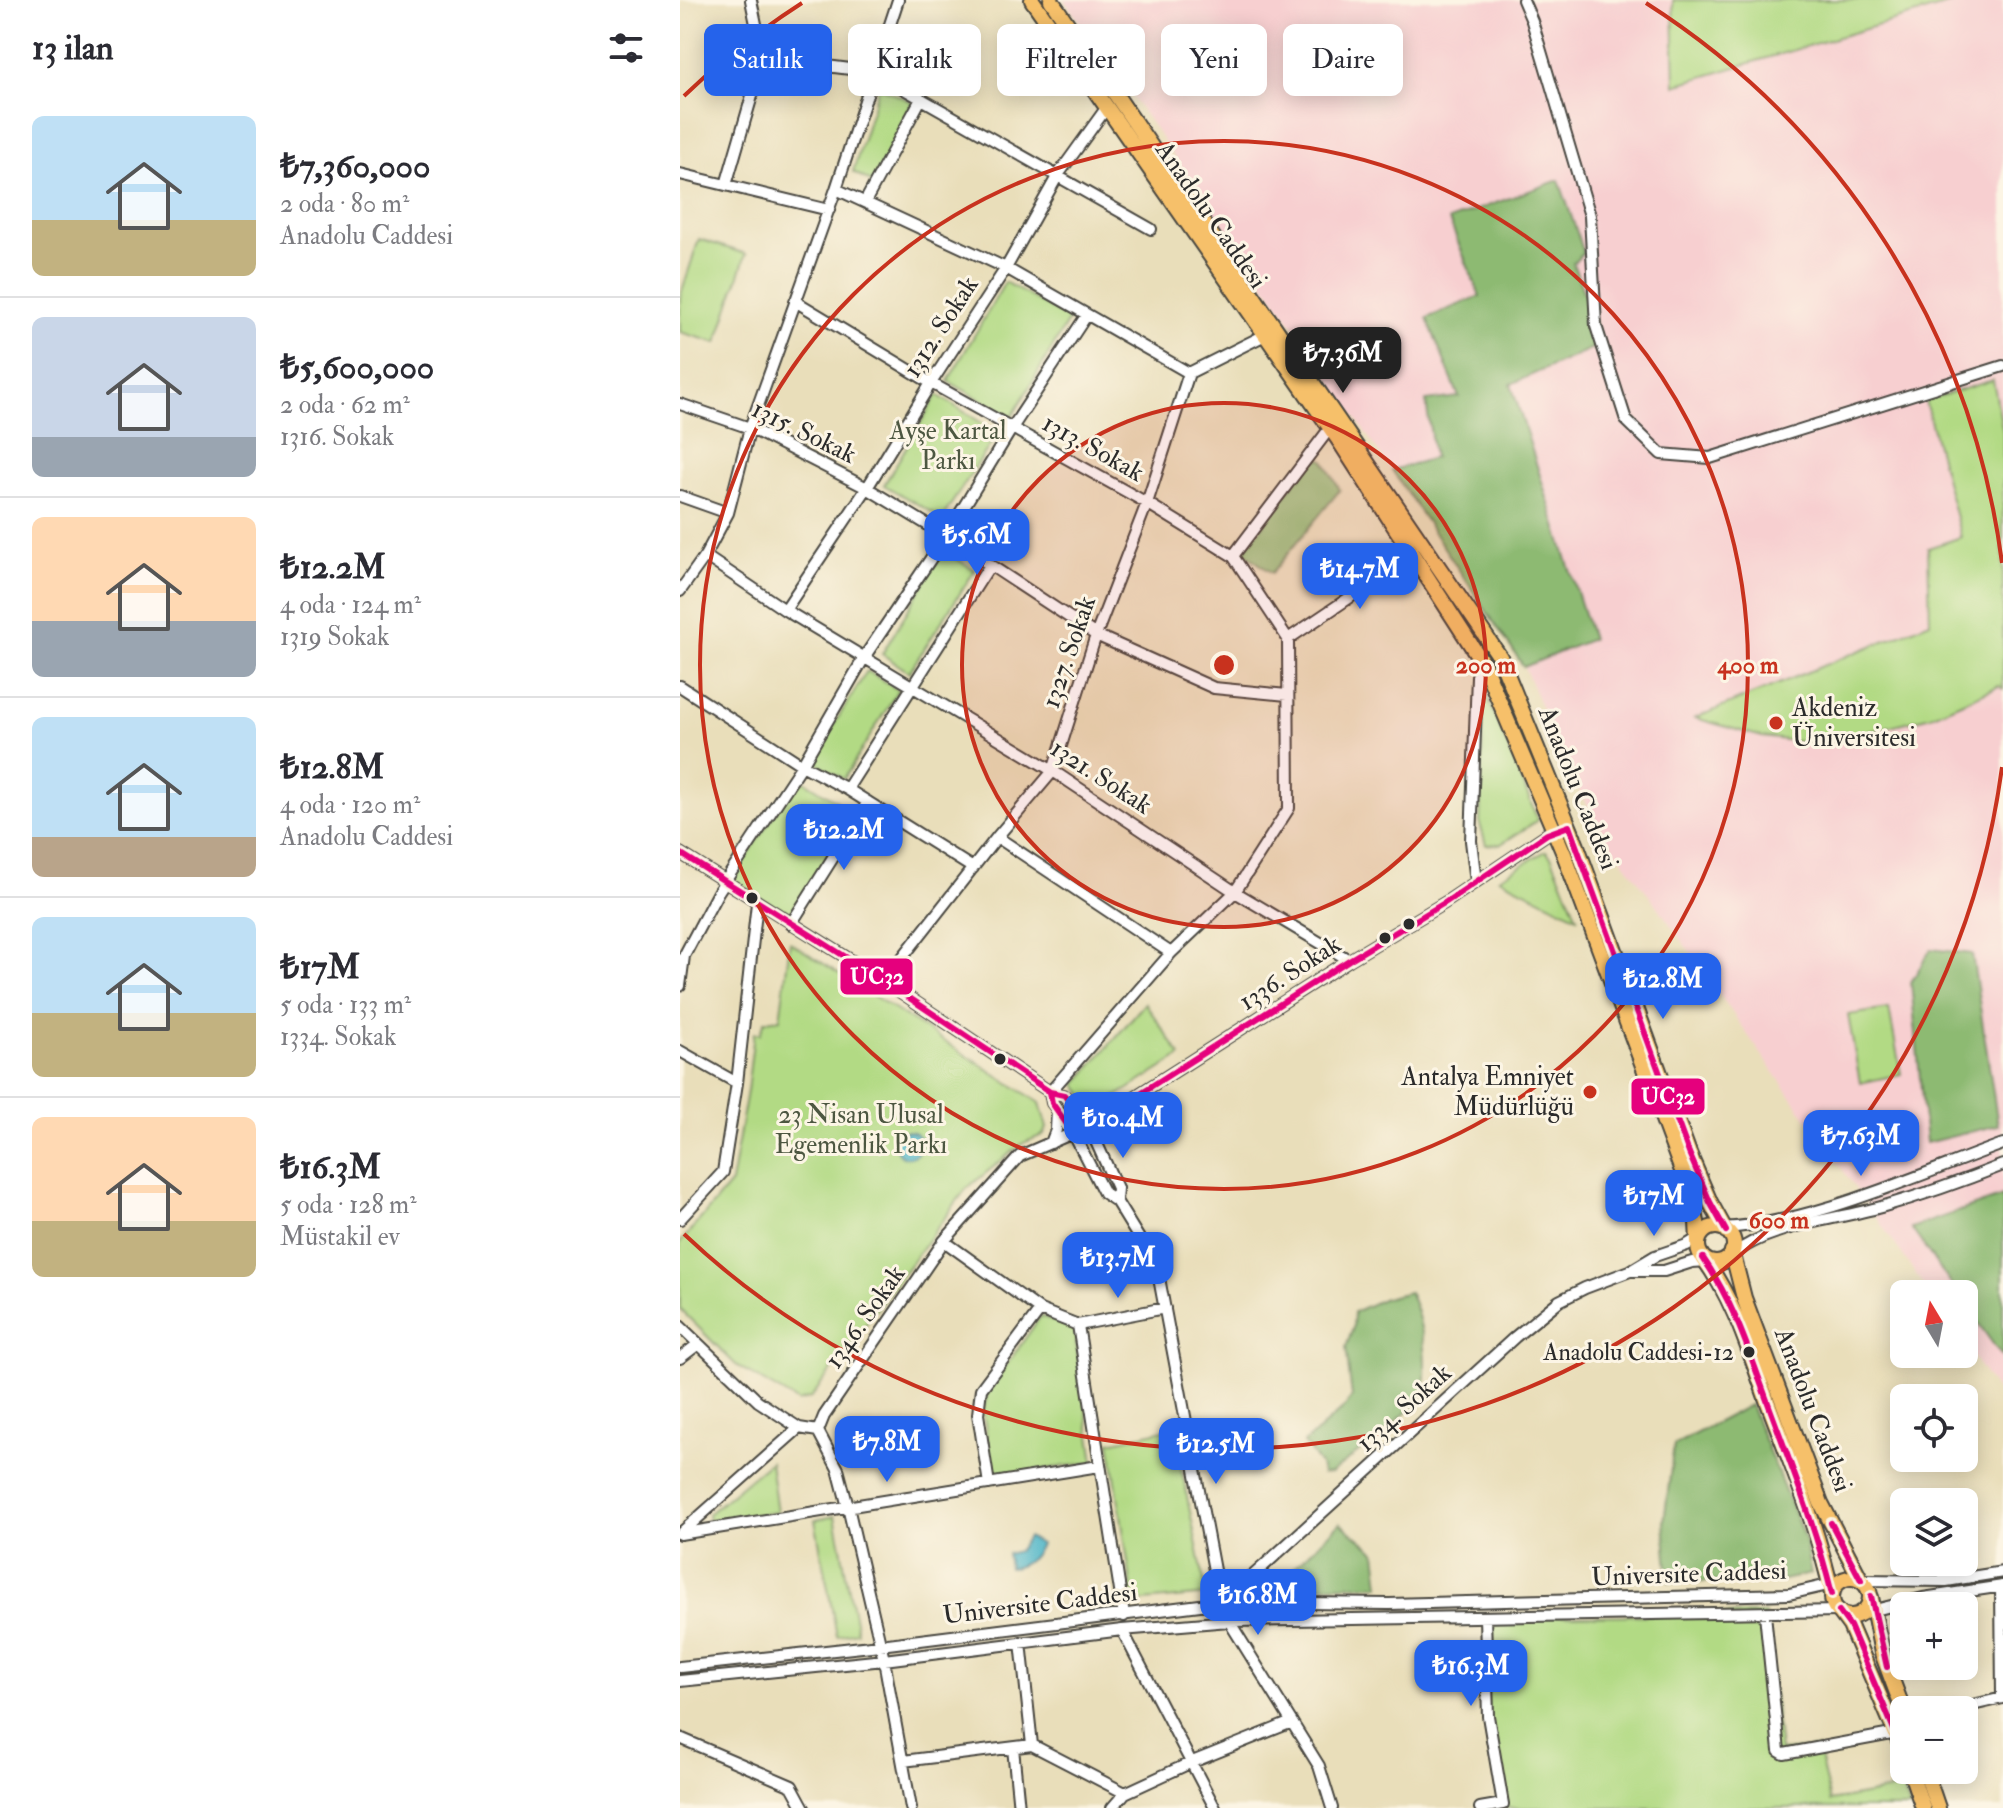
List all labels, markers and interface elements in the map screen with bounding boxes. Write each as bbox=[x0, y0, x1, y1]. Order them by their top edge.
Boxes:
chip: Satılık bbox=[704, 24, 832, 96]
chip: Kiralık bbox=[848, 24, 981, 96]
chip: Filtreler bbox=[997, 24, 1145, 96]
chip: Yeni bbox=[1161, 24, 1267, 96]
chip: Daire bbox=[1283, 24, 1403, 96]
icon: filters bbox=[604, 26, 648, 70]
text: 13 ilan bbox=[32, 27, 114, 70]
street label: Anadolu Caddesi bbox=[1148, 134, 1274, 295]
text: ₺7,360,000 bbox=[280, 145, 430, 188]
icon: home bbox=[96, 148, 192, 244]
text: 2 oda · 80 m² bbox=[280, 188, 409, 220]
text: Anadolu Caddesi bbox=[280, 220, 453, 252]
street label: 1312. Sokak bbox=[896, 270, 986, 384]
pin: ₺7.36M bbox=[1278, 327, 1408, 395]
text: ₺7.36M bbox=[1303, 337, 1383, 369]
text: ₺5,600,000 bbox=[280, 346, 434, 389]
icon: home bbox=[96, 349, 192, 445]
text: 2 oda · 62 m² bbox=[280, 389, 410, 421]
street label: 1315. Sokak bbox=[747, 393, 862, 471]
street label: 1313. Sokak bbox=[1037, 407, 1150, 489]
park label: Ayşe Kartal Parkı bbox=[889, 415, 1007, 477]
text: 1316. Sokak bbox=[280, 421, 394, 453]
pin: ₺5.6M bbox=[921, 509, 1033, 577]
text: ₺5.6M bbox=[942, 519, 1012, 551]
pin: ₺14.7M bbox=[1295, 543, 1425, 611]
text: ₺12.2M bbox=[280, 546, 386, 589]
icon: home bbox=[96, 549, 192, 645]
text: ₺14.7M bbox=[1320, 553, 1400, 585]
text: 4 oda · 124 m² bbox=[280, 589, 421, 621]
street label: 1327. Sokak bbox=[1035, 591, 1103, 712]
text: 1319 Sokak bbox=[280, 621, 389, 653]
text: 200 m bbox=[1456, 650, 1517, 681]
text: 400 m bbox=[1716, 650, 1779, 681]
centre of rings bbox=[1210, 651, 1238, 679]
place label: Akdeniz Üniversitesi bbox=[1791, 692, 1916, 754]
street label: Anadolu Caddesi bbox=[1530, 701, 1625, 874]
marker: Akdeniz Üniversitesi bbox=[1767, 714, 1785, 732]
street label: 1321. Sokak bbox=[1044, 732, 1158, 822]
text: ₺12.8M bbox=[280, 746, 384, 789]
icon: home bbox=[96, 749, 192, 845]
text: 4 oda · 120 m² bbox=[280, 789, 420, 821]
pin: ₺12.2M bbox=[779, 804, 909, 872]
text: ₺12.2M bbox=[804, 814, 884, 846]
text: Anadolu Caddesi bbox=[280, 821, 453, 853]
unlabelled marker bbox=[744, 890, 760, 906]
unlabelled marker bbox=[1401, 916, 1417, 932]
street label: 1336. Sokak bbox=[1233, 928, 1347, 1018]
unlabelled marker bbox=[1377, 930, 1393, 946]
text: ₺17M bbox=[280, 946, 360, 989]
icon: home bbox=[96, 949, 192, 1045]
pin: ₺12.8M bbox=[1598, 953, 1728, 1021]
line badge: UC32 bbox=[839, 957, 914, 996]
text: UC32 bbox=[850, 963, 904, 991]
text: ₺12.8M bbox=[1623, 963, 1703, 995]
text: 5 oda · 133 m² bbox=[280, 989, 411, 1021]
text: 1334. Sokak bbox=[280, 1021, 396, 1053]
unlabelled marker bbox=[992, 1051, 1008, 1067]
place label: Antalya Emniyet Müdürlüğü bbox=[1400, 1061, 1574, 1123]
line badge: UC32 bbox=[1630, 1077, 1706, 1116]
marker: Antalya Emniyet Müdürlüğü bbox=[1581, 1083, 1599, 1101]
text: UC32 bbox=[1641, 1083, 1695, 1111]
pin: ₺10.4M bbox=[1058, 1092, 1188, 1160]
park label: 23 Nisan Ulusal Egemenlik Parkı bbox=[775, 1099, 947, 1161]
text: ₺10.4M bbox=[1082, 1102, 1164, 1134]
pin: ₺7.63M bbox=[1796, 1110, 1926, 1178]
text: ₺7.63M bbox=[1821, 1120, 1901, 1152]
text: ₺16.3M bbox=[280, 1146, 381, 1189]
icon: home bbox=[96, 1149, 192, 1245]
pin: ₺17M bbox=[1607, 1170, 1701, 1238]
text: ₺17M bbox=[1623, 1180, 1685, 1212]
text: 5 oda · 128 m² bbox=[280, 1189, 417, 1221]
text: 600 m bbox=[1749, 1205, 1810, 1236]
text: Müstakil ev bbox=[280, 1221, 400, 1253]
pin: ₺13.7M bbox=[1053, 1232, 1183, 1300]
text: ₺13.7M bbox=[1080, 1242, 1156, 1274]
street label: 1346. Sokak bbox=[818, 1259, 913, 1375]
north arrow bbox=[1890, 1280, 1978, 1368]
map controls bbox=[1890, 1280, 1978, 1784]
street label: Anadolu Caddesi bbox=[1767, 1322, 1859, 1497]
place label: Anadolu Caddesi-12 bbox=[1542, 1337, 1734, 1368]
marker: Anadolu Caddesi-12 bbox=[1741, 1344, 1757, 1360]
street label: 1334. Sokak bbox=[1350, 1357, 1458, 1459]
button: locate bbox=[1890, 1384, 1978, 1472]
pin: ₺7.8M bbox=[831, 1416, 943, 1484]
pin: ₺12.5M bbox=[1151, 1418, 1281, 1486]
text: ₺7.8M bbox=[853, 1426, 921, 1458]
text: ₺12.5M bbox=[1177, 1428, 1255, 1460]
button: layers bbox=[1890, 1488, 1978, 1576]
street label: Universite Caddesi bbox=[1591, 1555, 1787, 1593]
pin: ₺16.8M bbox=[1193, 1569, 1323, 1637]
street label: Universite Caddesi bbox=[941, 1576, 1139, 1632]
text: ₺16.8M bbox=[1218, 1579, 1298, 1611]
button: + bbox=[1890, 1592, 1978, 1680]
pin: ₺16.3M bbox=[1406, 1640, 1536, 1708]
text: ₺16.3M bbox=[1432, 1650, 1510, 1682]
button: − bbox=[1890, 1696, 1978, 1784]

